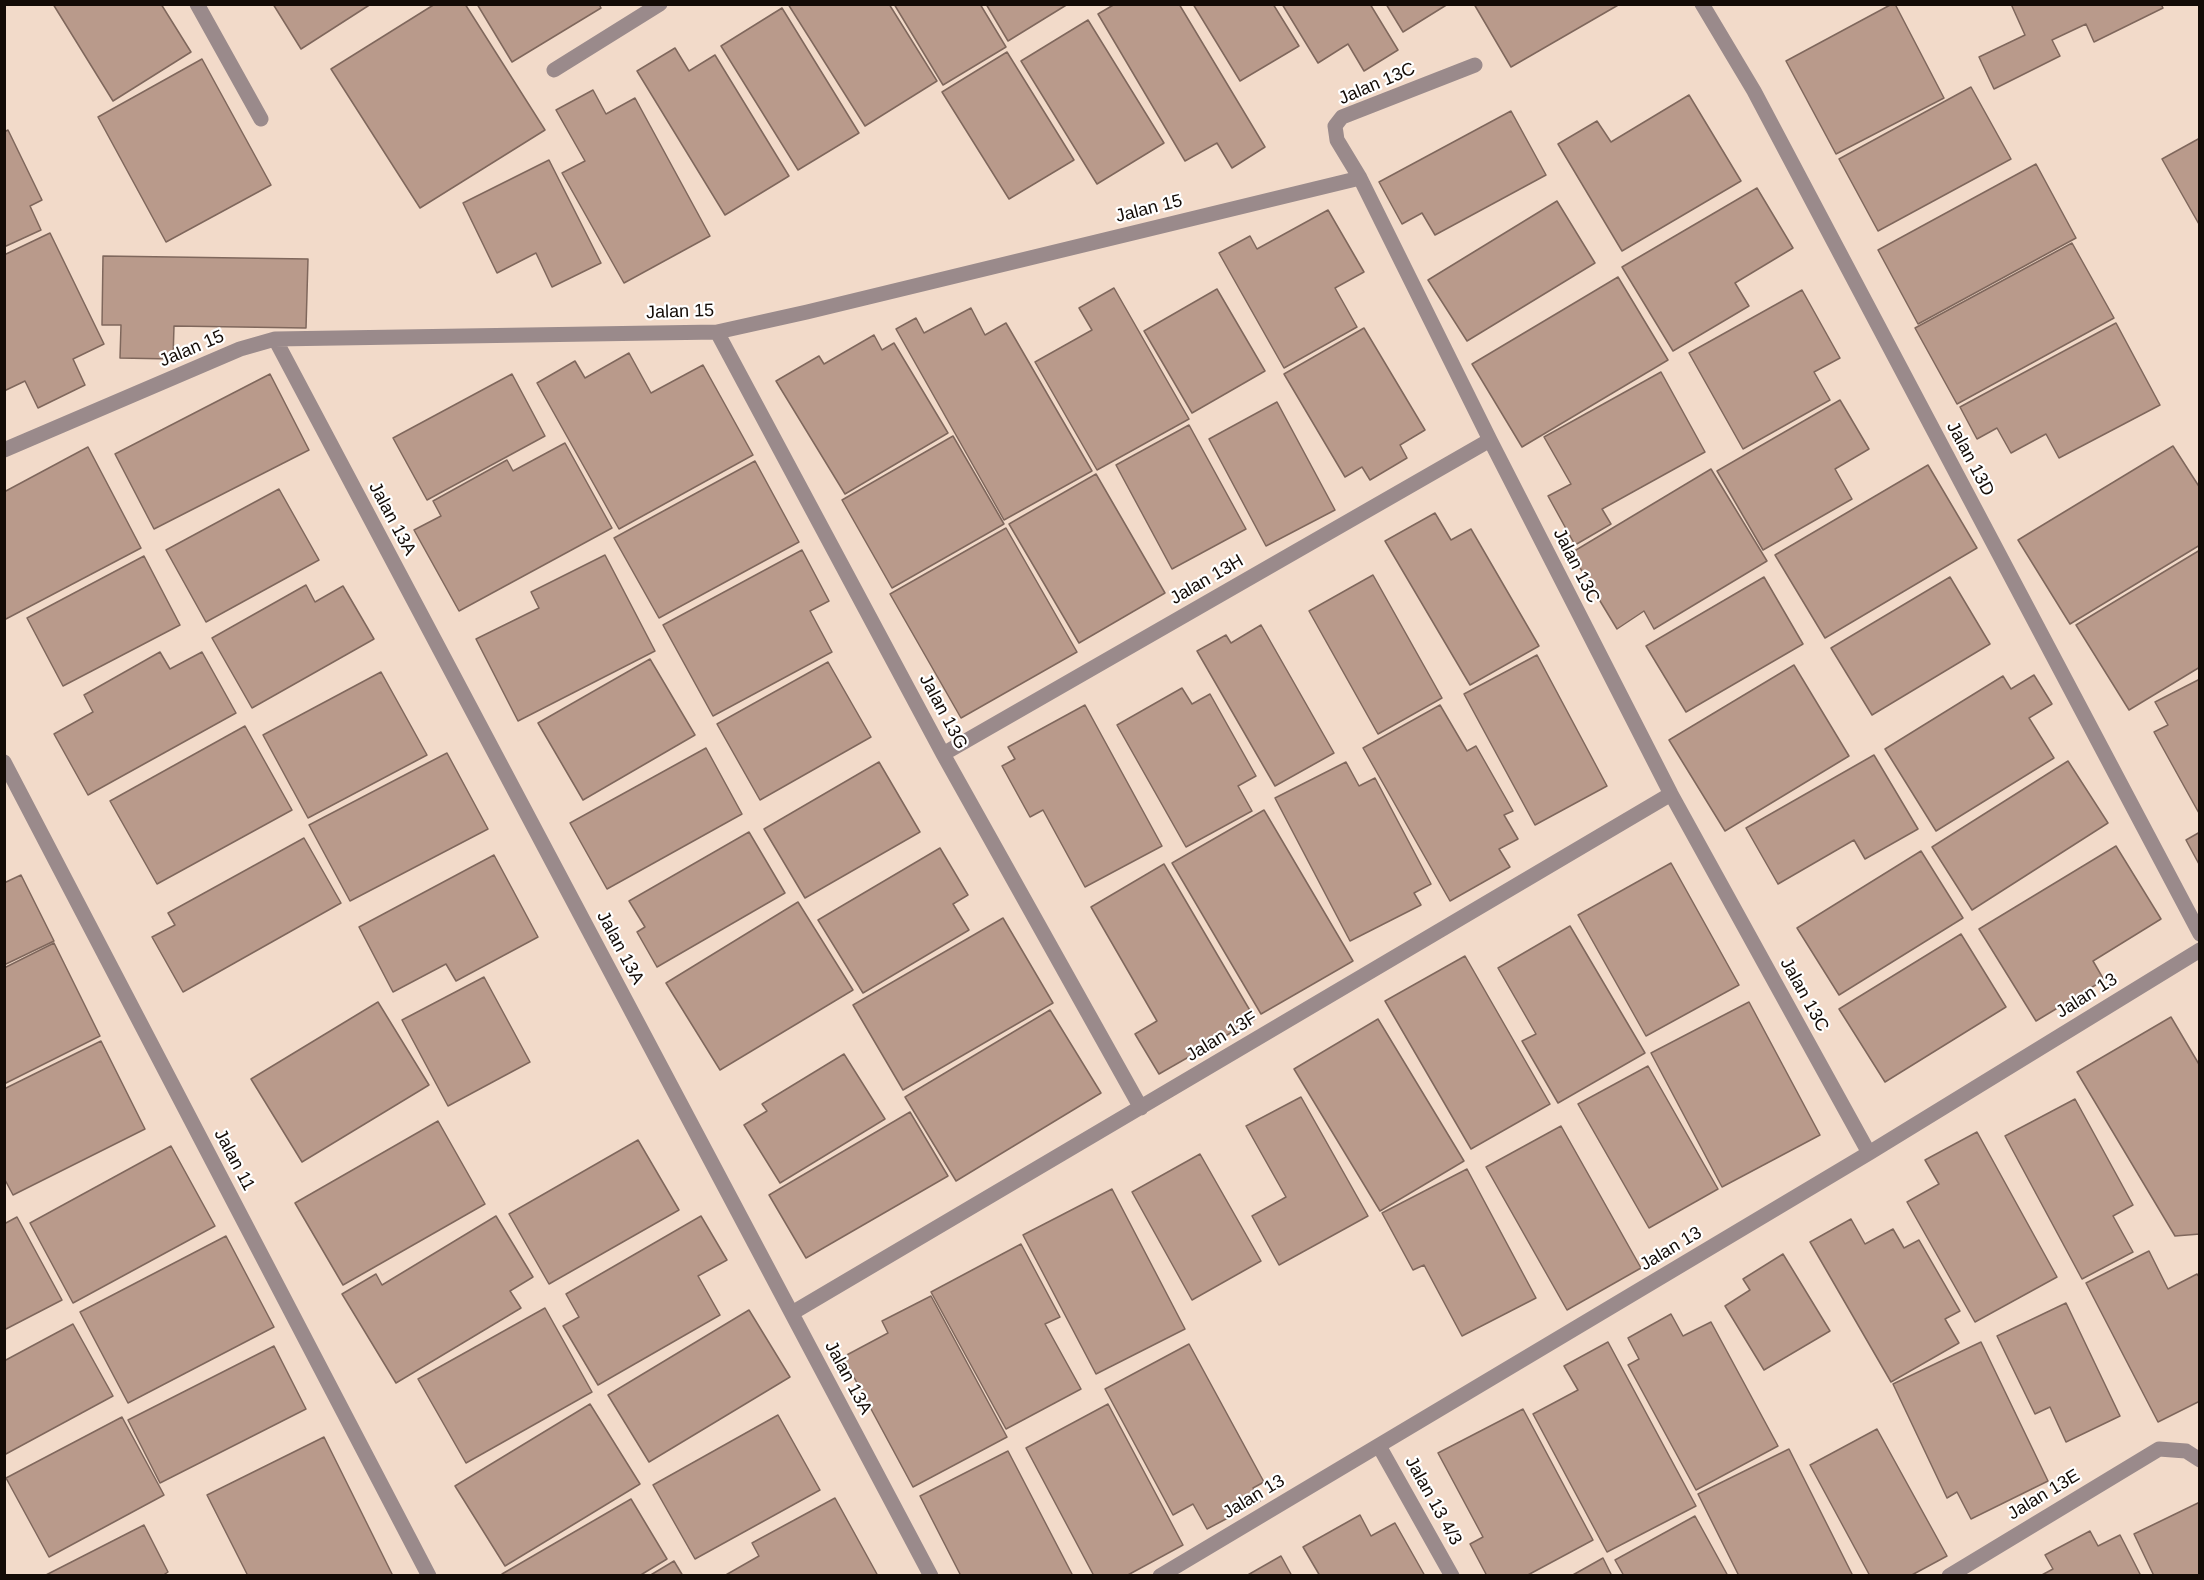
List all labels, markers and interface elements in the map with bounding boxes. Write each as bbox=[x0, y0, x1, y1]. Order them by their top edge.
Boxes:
street label: Jalan 13C bbox=[1335, 58, 1419, 110]
street label: Jalan 15 bbox=[1113, 190, 1185, 228]
street label: Jalan 15 bbox=[646, 300, 714, 324]
street label: Jalan 15 bbox=[156, 326, 228, 372]
street label: Jalan 13D bbox=[1941, 418, 1999, 500]
street label: Jalan 13A bbox=[364, 479, 420, 559]
street label: Jalan 13C bbox=[1548, 525, 1604, 607]
street label: Jalan 13H bbox=[1167, 550, 1247, 610]
street label: Jalan 13G bbox=[914, 671, 972, 753]
street label: Jalan 13A bbox=[592, 908, 648, 988]
street label: Jalan 13C bbox=[1775, 954, 1833, 1036]
street label: Jalan 13 bbox=[2052, 969, 2122, 1023]
street label: Jalan 13F bbox=[1183, 1007, 1261, 1067]
street label: Jalan 11 bbox=[209, 1125, 259, 1195]
street label: Jalan 13 bbox=[1636, 1222, 1706, 1276]
street label: Jalan 13A bbox=[820, 1338, 876, 1418]
street label: Jalan 13 4/3 bbox=[1400, 1453, 1466, 1549]
street label: Jalan 13E bbox=[2004, 1465, 2084, 1525]
street label: Jalan 13 bbox=[1219, 1470, 1289, 1524]

